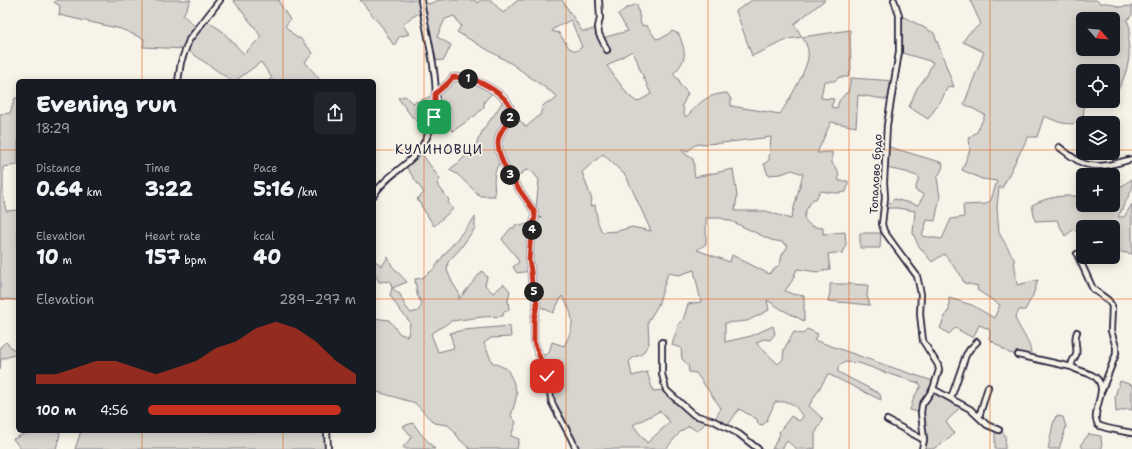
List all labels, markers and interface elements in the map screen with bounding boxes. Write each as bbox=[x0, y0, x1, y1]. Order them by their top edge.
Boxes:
north arrow bbox=[1076, 12, 1120, 56]
map controls bbox=[1076, 12, 1120, 264]
button: locate bbox=[1076, 64, 1120, 108]
pin: 1 bbox=[458, 69, 478, 89]
text: 1 bbox=[465, 71, 471, 86]
text: Evening run bbox=[36, 90, 177, 119]
button: share bbox=[314, 92, 356, 134]
pin bbox=[417, 100, 451, 134]
icon: arrive bbox=[423, 106, 445, 128]
pin: 2 bbox=[500, 108, 520, 128]
text: 2 bbox=[506, 110, 514, 125]
button: layers bbox=[1076, 116, 1120, 160]
text: 18:29 bbox=[36, 120, 70, 137]
street label: Топалово брдо bbox=[866, 133, 886, 215]
district label: КУЛИНОВЦИ bbox=[395, 141, 483, 158]
text: Distance bbox=[36, 161, 81, 176]
text: Time bbox=[145, 161, 170, 176]
text: Pace bbox=[253, 161, 278, 176]
pin: 3 bbox=[500, 165, 520, 185]
text: 3 bbox=[506, 167, 514, 182]
button: + bbox=[1076, 168, 1120, 212]
text: 0.64 bbox=[36, 176, 83, 202]
text: 3:22 bbox=[145, 176, 193, 202]
text: 5:16 bbox=[253, 176, 294, 202]
text: km bbox=[83, 185, 102, 200]
text: /km bbox=[294, 185, 317, 200]
pin: 4 bbox=[522, 220, 542, 240]
button: − bbox=[1076, 220, 1120, 264]
text: 4 bbox=[528, 222, 536, 237]
text: Elevation bbox=[36, 229, 85, 244]
text: Heart rate bbox=[145, 229, 201, 244]
text: kcal bbox=[253, 229, 275, 244]
text: 10 bbox=[36, 244, 59, 270]
text: 157 bbox=[145, 244, 181, 270]
text: 40 bbox=[253, 244, 281, 270]
text: m bbox=[59, 253, 72, 268]
text: bpm bbox=[181, 253, 206, 268]
pin: 5 bbox=[524, 282, 544, 302]
text: 5 bbox=[531, 284, 537, 299]
text: Elevation bbox=[36, 291, 94, 308]
text: 289–297 m bbox=[279, 291, 356, 308]
pin bbox=[530, 359, 564, 393]
icon: check bbox=[536, 365, 558, 387]
text: 100 m bbox=[36, 402, 76, 419]
text: 4:56 bbox=[100, 402, 129, 419]

